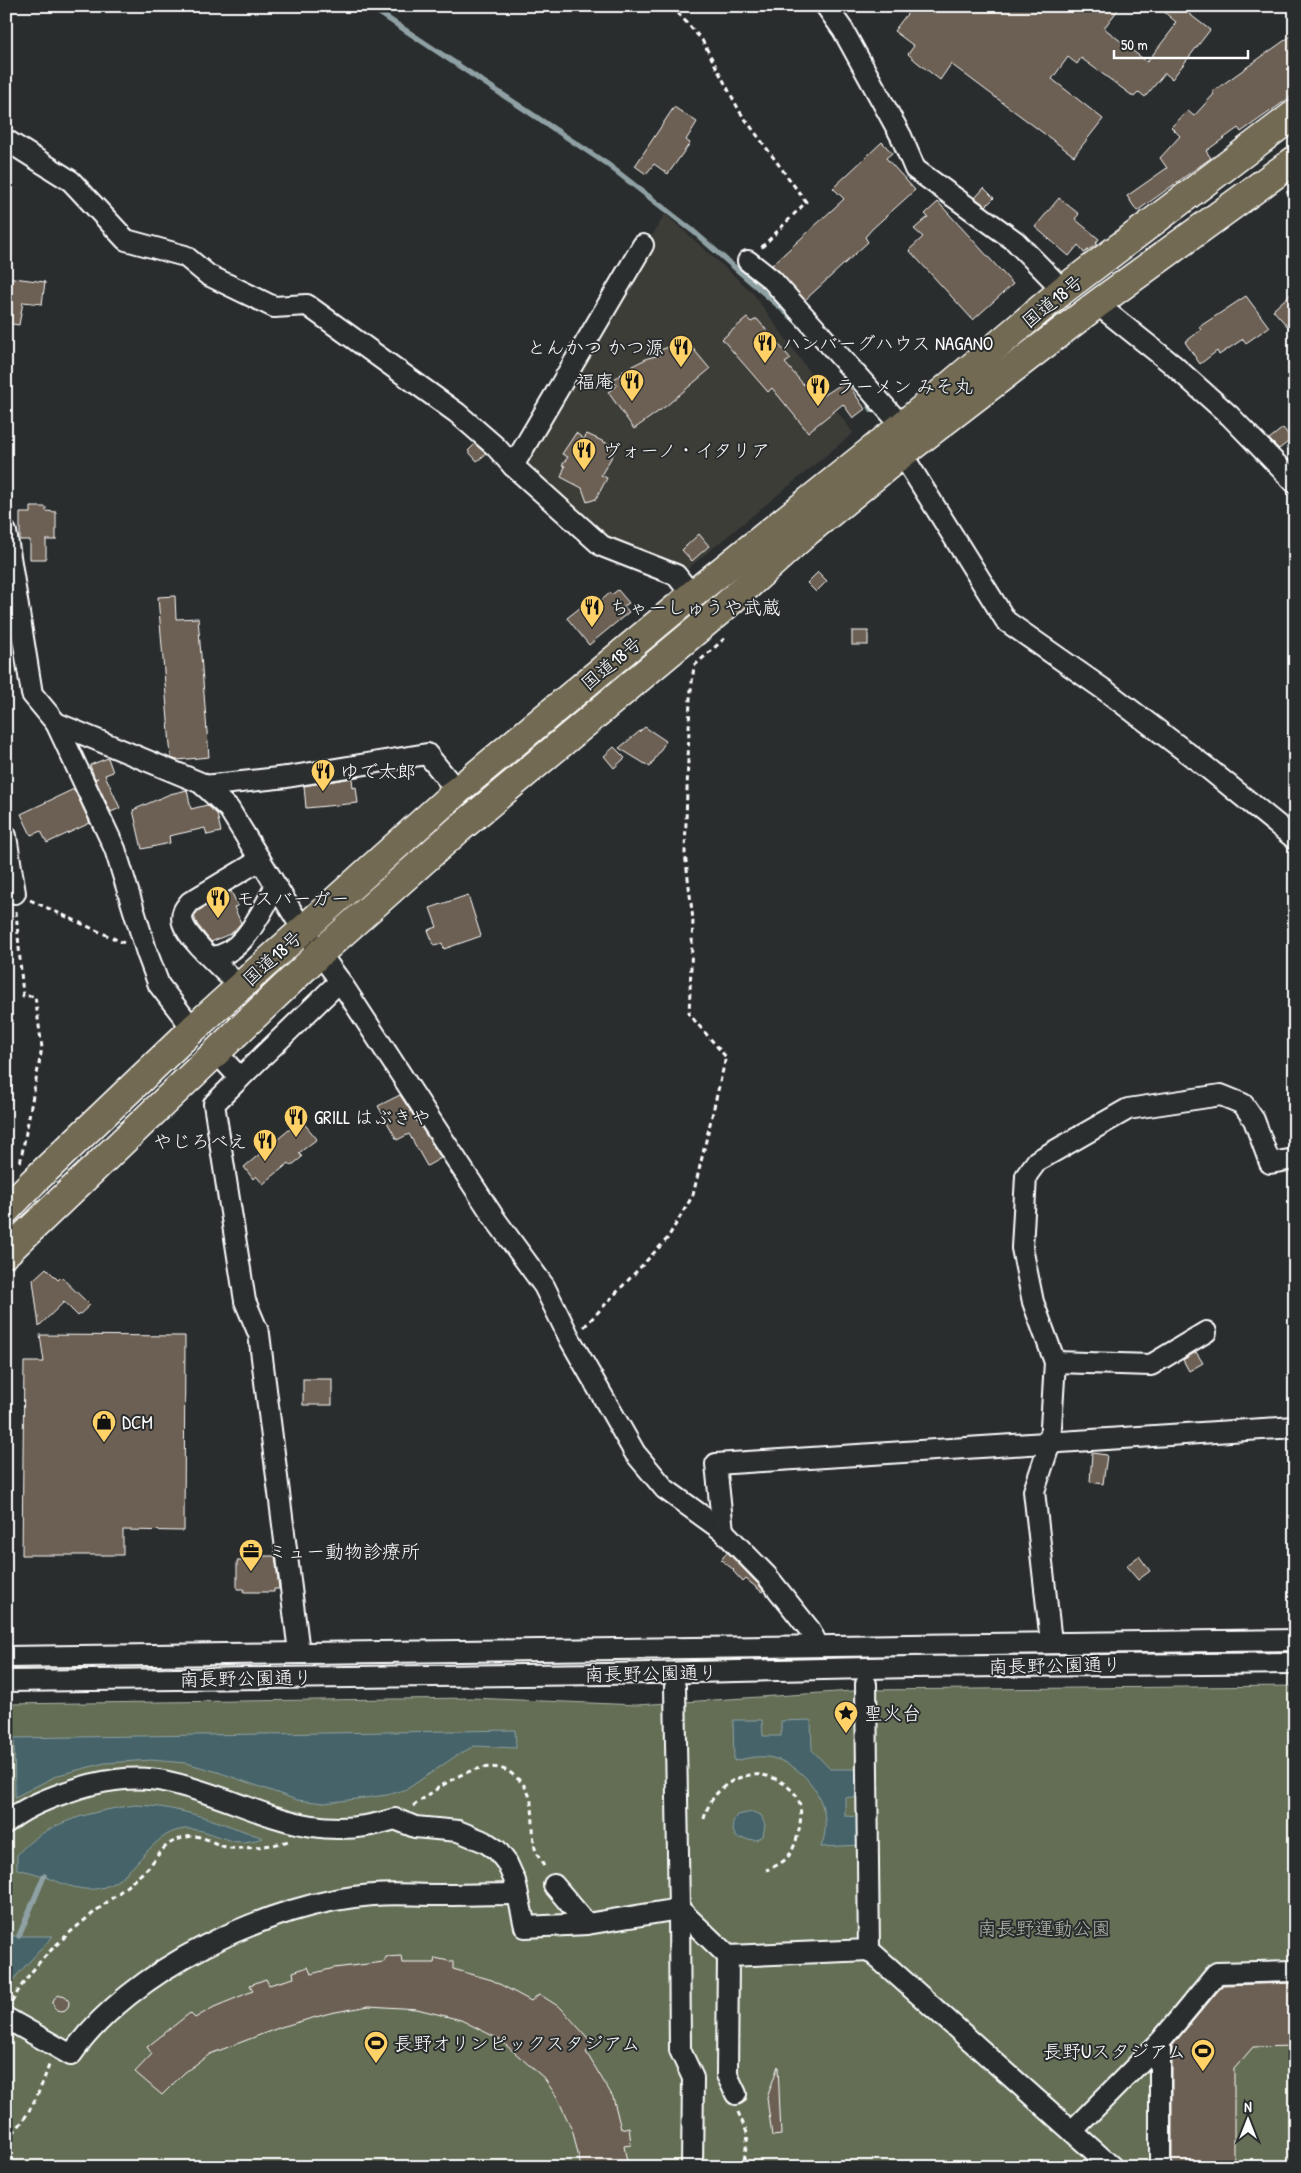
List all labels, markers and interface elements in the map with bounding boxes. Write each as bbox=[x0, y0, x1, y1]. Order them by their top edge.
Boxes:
scale bar bbox=[1114, 28, 1247, 60]
text: 50 m bbox=[1121, 34, 1148, 55]
street label: 国道18号 bbox=[1016, 268, 1088, 334]
restaurant icon: ハンバーグハウス NAGANO bbox=[752, 330, 778, 364]
place label: ハンバーグハウス NAGANO bbox=[782, 330, 993, 356]
place label: とんかつ かつ源 bbox=[527, 334, 664, 360]
restaurant icon: とんかつ かつ源 bbox=[668, 334, 694, 368]
place label: 福庵 bbox=[576, 368, 614, 394]
restaurant icon: 福庵 bbox=[619, 368, 645, 402]
restaurant icon: ラーメン みそ丸 bbox=[805, 373, 831, 407]
place label: ラーメン みそ丸 bbox=[836, 373, 973, 399]
restaurant icon: ヴォーノ・イタリア bbox=[571, 437, 597, 471]
place label: ヴォーノ・イタリア bbox=[602, 437, 770, 463]
restaurant icon: ちゃーしゅうや武蔵 bbox=[579, 594, 605, 628]
place label: ちゃーしゅうや武蔵 bbox=[610, 594, 781, 620]
street label: 国道18号 bbox=[575, 630, 647, 696]
restaurant icon: ゆで太郎 bbox=[310, 758, 336, 792]
place label: ゆで太郎 bbox=[340, 758, 416, 784]
restaurant icon: モスバーガー bbox=[205, 885, 231, 919]
place label: モスバーガー bbox=[236, 885, 350, 911]
street label: 国道18号 bbox=[237, 924, 307, 992]
restaurant icon: GRILL はぶきや bbox=[283, 1104, 309, 1138]
place label: GRILL はぶきや bbox=[314, 1104, 431, 1130]
place label: やじろべえ bbox=[153, 1128, 248, 1154]
restaurant icon: やじろべえ bbox=[252, 1128, 278, 1162]
shop icon: DCM bbox=[91, 1409, 117, 1443]
place label: DCM bbox=[122, 1409, 153, 1435]
office icon: ミュー動物診療所 bbox=[238, 1538, 264, 1572]
place label: ミュー動物診療所 bbox=[268, 1538, 420, 1564]
street label: 南長野公園通り bbox=[988, 1651, 1122, 1679]
street label: 南長野公園通り bbox=[584, 1659, 718, 1687]
street label: 南長野公園通り bbox=[179, 1664, 313, 1692]
place icon: 聖火台 bbox=[833, 1700, 859, 1734]
place label: 聖火台 bbox=[864, 1700, 921, 1726]
park label: 南長野運動公園 bbox=[977, 1915, 1111, 1941]
sports icon: 長野オリンピックスタジアム bbox=[363, 2030, 389, 2064]
place label: 長野オリンピックスタジアム bbox=[394, 2030, 640, 2056]
place label: 長野Uスタジアム bbox=[1043, 2038, 1186, 2064]
sports icon: 長野Uスタジアム bbox=[1190, 2038, 1216, 2072]
north arrow bbox=[1224, 2096, 1274, 2146]
text: N bbox=[1244, 2097, 1252, 2116]

